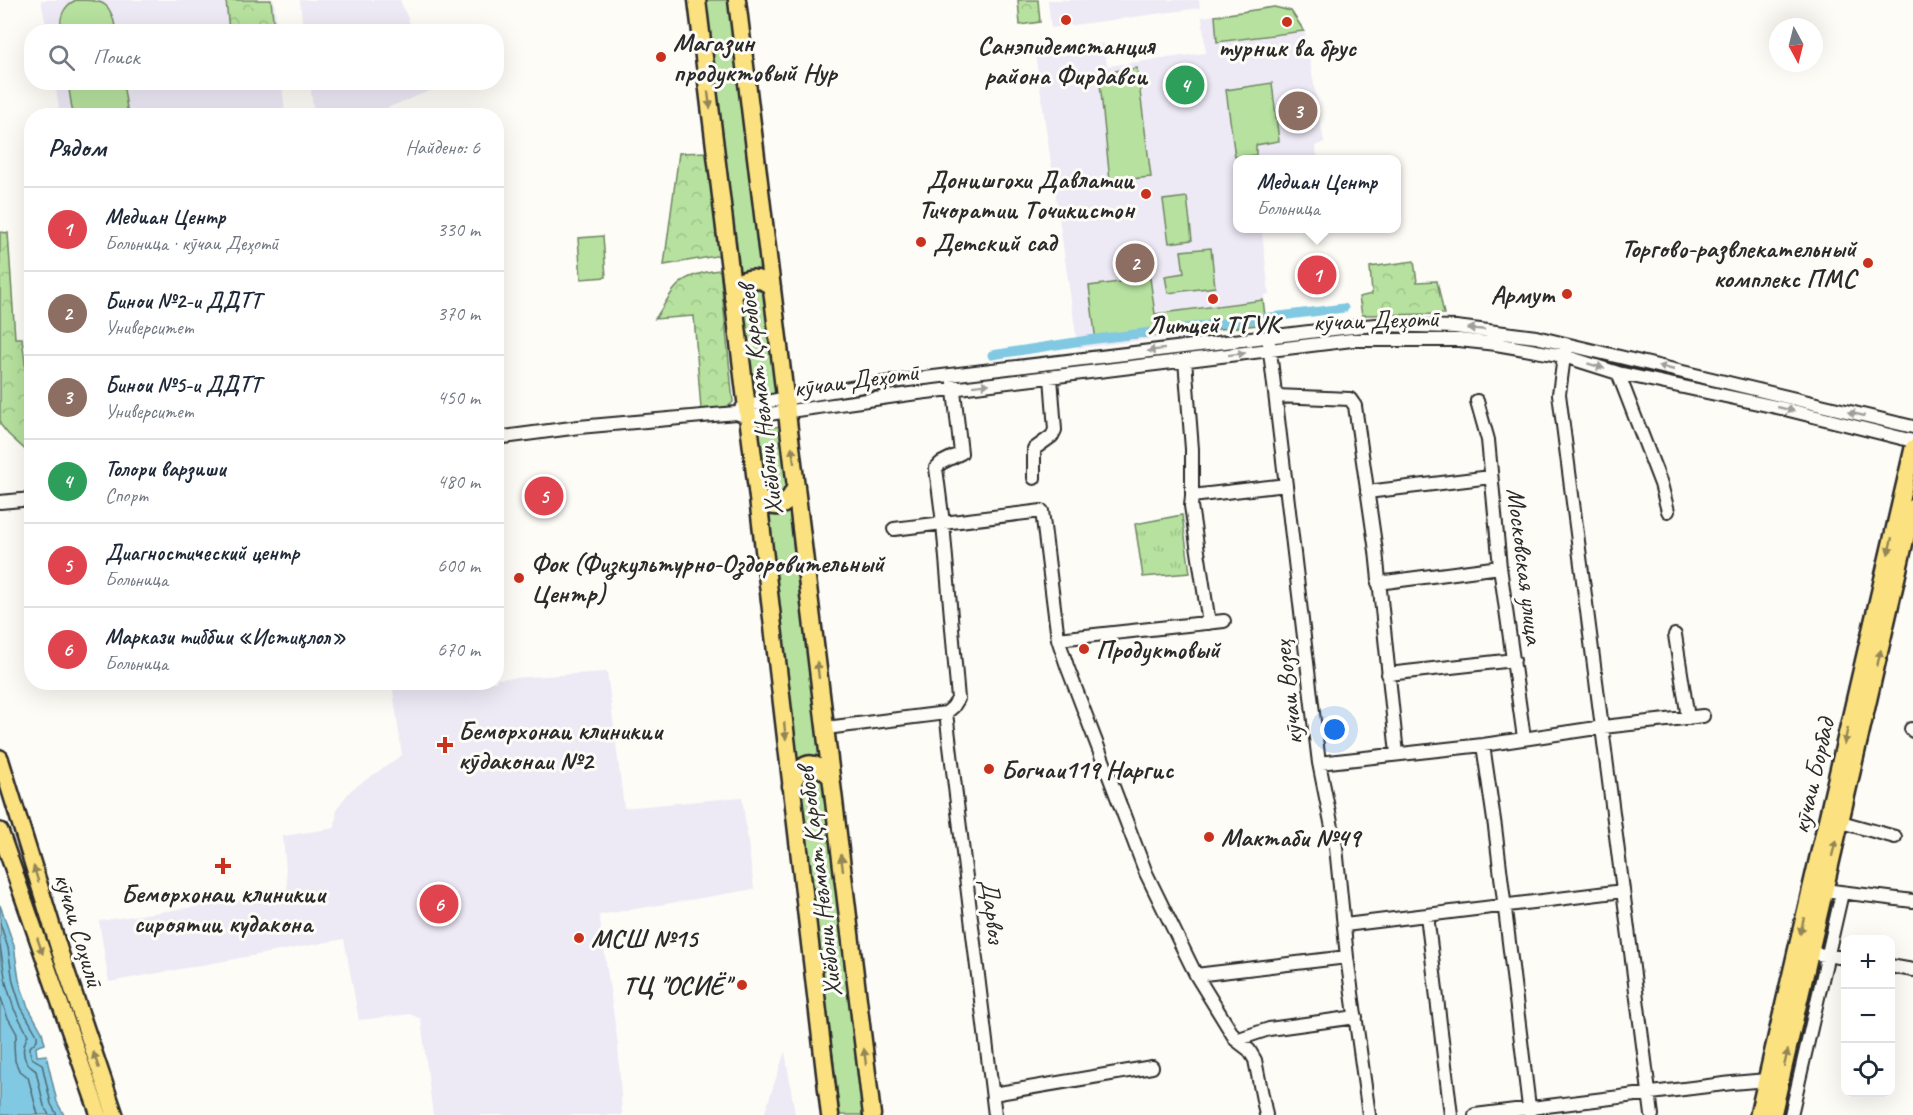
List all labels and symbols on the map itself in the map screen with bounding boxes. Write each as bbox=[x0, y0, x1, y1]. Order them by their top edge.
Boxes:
marker: Санэпидемстанция района Фирдавси bbox=[1059, 13, 1073, 27]
marker: турник ва брус bbox=[1280, 15, 1294, 29]
north arrow bbox=[1769, 18, 1823, 72]
place label: Магазин продуктовый Нур bbox=[673, 26, 839, 89]
place label: Санэпидемстанция района Фирдавси bbox=[978, 29, 1156, 92]
place label: турник ва брус bbox=[1218, 31, 1357, 64]
marker: Магазин продуктовый Нур bbox=[654, 50, 668, 64]
pin: 4 bbox=[1166, 62, 1204, 107]
pin: 3 bbox=[1278, 88, 1318, 134]
one-way arrow bbox=[704, 90, 714, 109]
place label: Донишгохи Давлатии Тичоратии Точикистон bbox=[918, 163, 1135, 226]
marker: Донишгохи Давлатии Тичоратии Точикистон bbox=[1139, 187, 1153, 201]
place label: Детский сад bbox=[933, 226, 1059, 259]
place label: Торгово-развлекательный комплекс ПМС bbox=[1621, 232, 1859, 295]
marker: Детский сад bbox=[914, 235, 928, 249]
pin: 2 bbox=[1116, 240, 1154, 286]
pin: 1 bbox=[1298, 252, 1336, 298]
marker: Торгово-развлекательный комплекс ПМС bbox=[1861, 256, 1875, 270]
street label: Хиёбони Неъмат Қаробоев bbox=[729, 278, 790, 517]
place label: Армут bbox=[1491, 278, 1556, 311]
marker: Армут bbox=[1560, 287, 1574, 301]
marker: Литцей ТГУК bbox=[1206, 292, 1220, 306]
street label: кӯчаи Деҳотӣ bbox=[1312, 301, 1442, 339]
place label: Литцей ТГУК bbox=[1147, 308, 1283, 341]
one-way arrow bbox=[1466, 324, 1485, 333]
one-way arrow bbox=[1147, 346, 1166, 355]
one-way arrow bbox=[1227, 349, 1246, 358]
street label: кӯчаи Деҳотӣ bbox=[791, 355, 923, 405]
one-way arrow bbox=[1587, 362, 1605, 371]
one-way arrow bbox=[1657, 363, 1676, 373]
one-way arrow bbox=[971, 381, 990, 390]
one-way arrow bbox=[1777, 405, 1795, 415]
one-way arrow bbox=[1847, 408, 1865, 418]
one-way arrow bbox=[788, 446, 797, 465]
pin: 5 bbox=[524, 474, 564, 518]
street label: Московская улица bbox=[1499, 486, 1551, 648]
one-way arrow bbox=[1885, 537, 1895, 555]
place label: Фок (Физкультурно-Оздоровительный Центр) bbox=[531, 547, 886, 610]
marker: Фок (Физкультурно-Оздоровительный Центр) bbox=[512, 571, 526, 585]
place label: Продуктовый bbox=[1096, 633, 1222, 666]
street label: кӯчаи Возеҳ bbox=[1265, 636, 1311, 747]
marker: Продуктовый bbox=[1077, 642, 1091, 656]
one-way arrow bbox=[1875, 648, 1885, 667]
one-way arrow bbox=[814, 660, 823, 679]
street label: кӯчаи Борбад bbox=[1784, 712, 1843, 837]
place label: Беморхонаи клиникии кӯдаконаи №2 bbox=[458, 714, 665, 777]
your location bbox=[1320, 715, 1349, 744]
one-way arrow bbox=[780, 722, 790, 741]
one-way arrow bbox=[1841, 727, 1851, 745]
marker: Беморхонаи клиникии кӯдаконаи №2 bbox=[436, 736, 454, 754]
place label: Богчаи119 Наргис bbox=[1001, 753, 1174, 786]
street label: Хиёбони Неъмат Қаробоев bbox=[788, 760, 849, 999]
marker: Богчаи119 Наргис bbox=[982, 762, 996, 776]
place label: Мактаби №49 bbox=[1221, 821, 1363, 854]
marker: Мактаби №49 bbox=[1202, 830, 1216, 844]
one-way arrow bbox=[1830, 838, 1840, 857]
one-way arrow bbox=[837, 854, 847, 873]
marker: Беморхонаи клиникии сироятии кудакона bbox=[214, 857, 232, 875]
one-way arrow bbox=[31, 865, 40, 883]
street label: кӯчаи Соҳилӣ bbox=[46, 869, 113, 993]
place label: Беморхонаи клиникии сироятии кудакона bbox=[121, 877, 328, 940]
street label: Дарвоз bbox=[973, 877, 1014, 947]
pin: 6 bbox=[420, 882, 458, 926]
one-way arrow bbox=[1797, 917, 1807, 935]
place label: МСШ №15 bbox=[591, 922, 700, 955]
marker: МСШ №15 bbox=[572, 931, 586, 945]
one-way arrow bbox=[36, 937, 46, 955]
place label: ТЦ "ОСИЁ" bbox=[623, 969, 736, 1002]
marker: ТЦ "ОСИЁ" bbox=[735, 978, 749, 992]
one-way arrow bbox=[861, 1047, 870, 1066]
one-way arrow bbox=[1782, 1048, 1791, 1067]
one-way arrow bbox=[91, 1051, 100, 1069]

